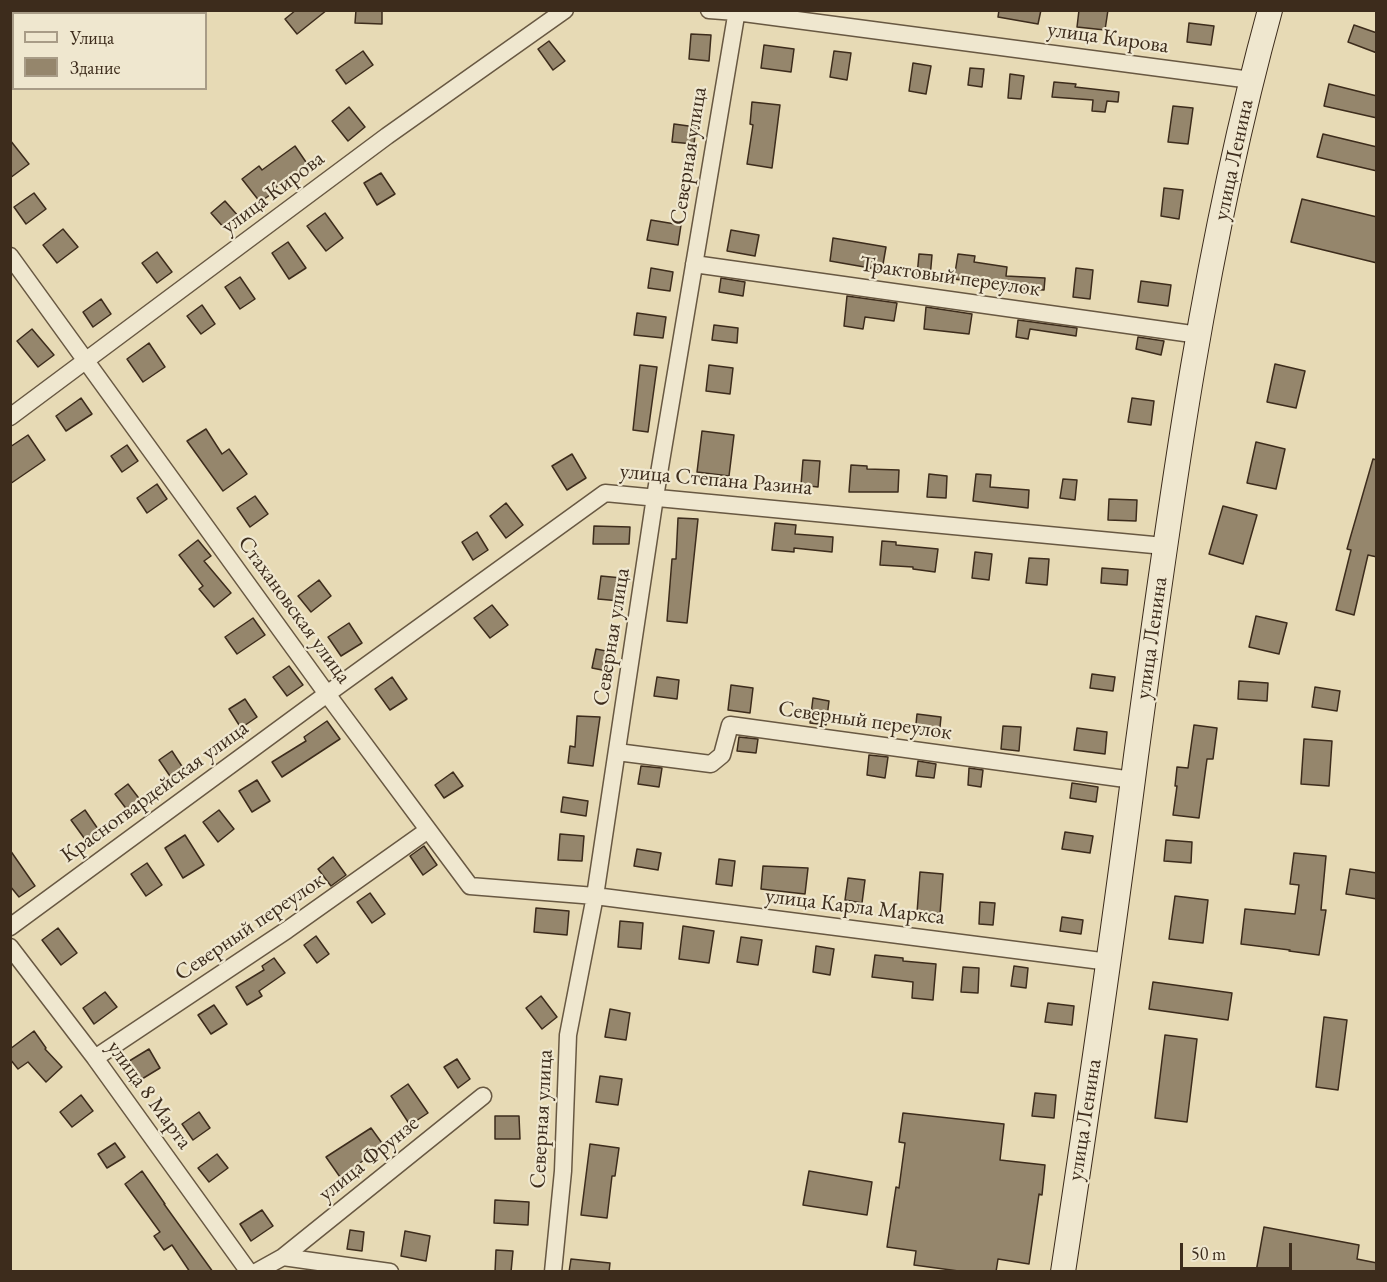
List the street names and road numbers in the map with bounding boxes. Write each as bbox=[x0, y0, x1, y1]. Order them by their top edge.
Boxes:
street label: улица Кирова bbox=[1046, 16, 1170, 60]
street label: Северная улица bbox=[665, 85, 713, 227]
street label: улица Ленина bbox=[1208, 97, 1260, 223]
street label: улица Кирова bbox=[216, 146, 330, 240]
street label: Трактовый переулок bbox=[858, 251, 1042, 303]
street label: улица Степана Разина bbox=[619, 458, 813, 502]
street label: Стахановская улица bbox=[232, 531, 356, 689]
street label: Северная улица bbox=[588, 566, 636, 708]
street label: улица Ленина bbox=[1130, 575, 1174, 701]
street label: Северный переулок bbox=[776, 696, 954, 746]
street label: Красногвардейская улица bbox=[56, 715, 254, 869]
street label: Северный переулок bbox=[170, 867, 330, 987]
street label: улица Карла Маркса bbox=[764, 883, 946, 931]
street label: улица 8 Марта bbox=[101, 1035, 197, 1155]
street label: Северная улица bbox=[525, 1049, 559, 1189]
street label: улица Ленина bbox=[1062, 1057, 1108, 1183]
street label: улица Фрунзе bbox=[313, 1111, 425, 1207]

